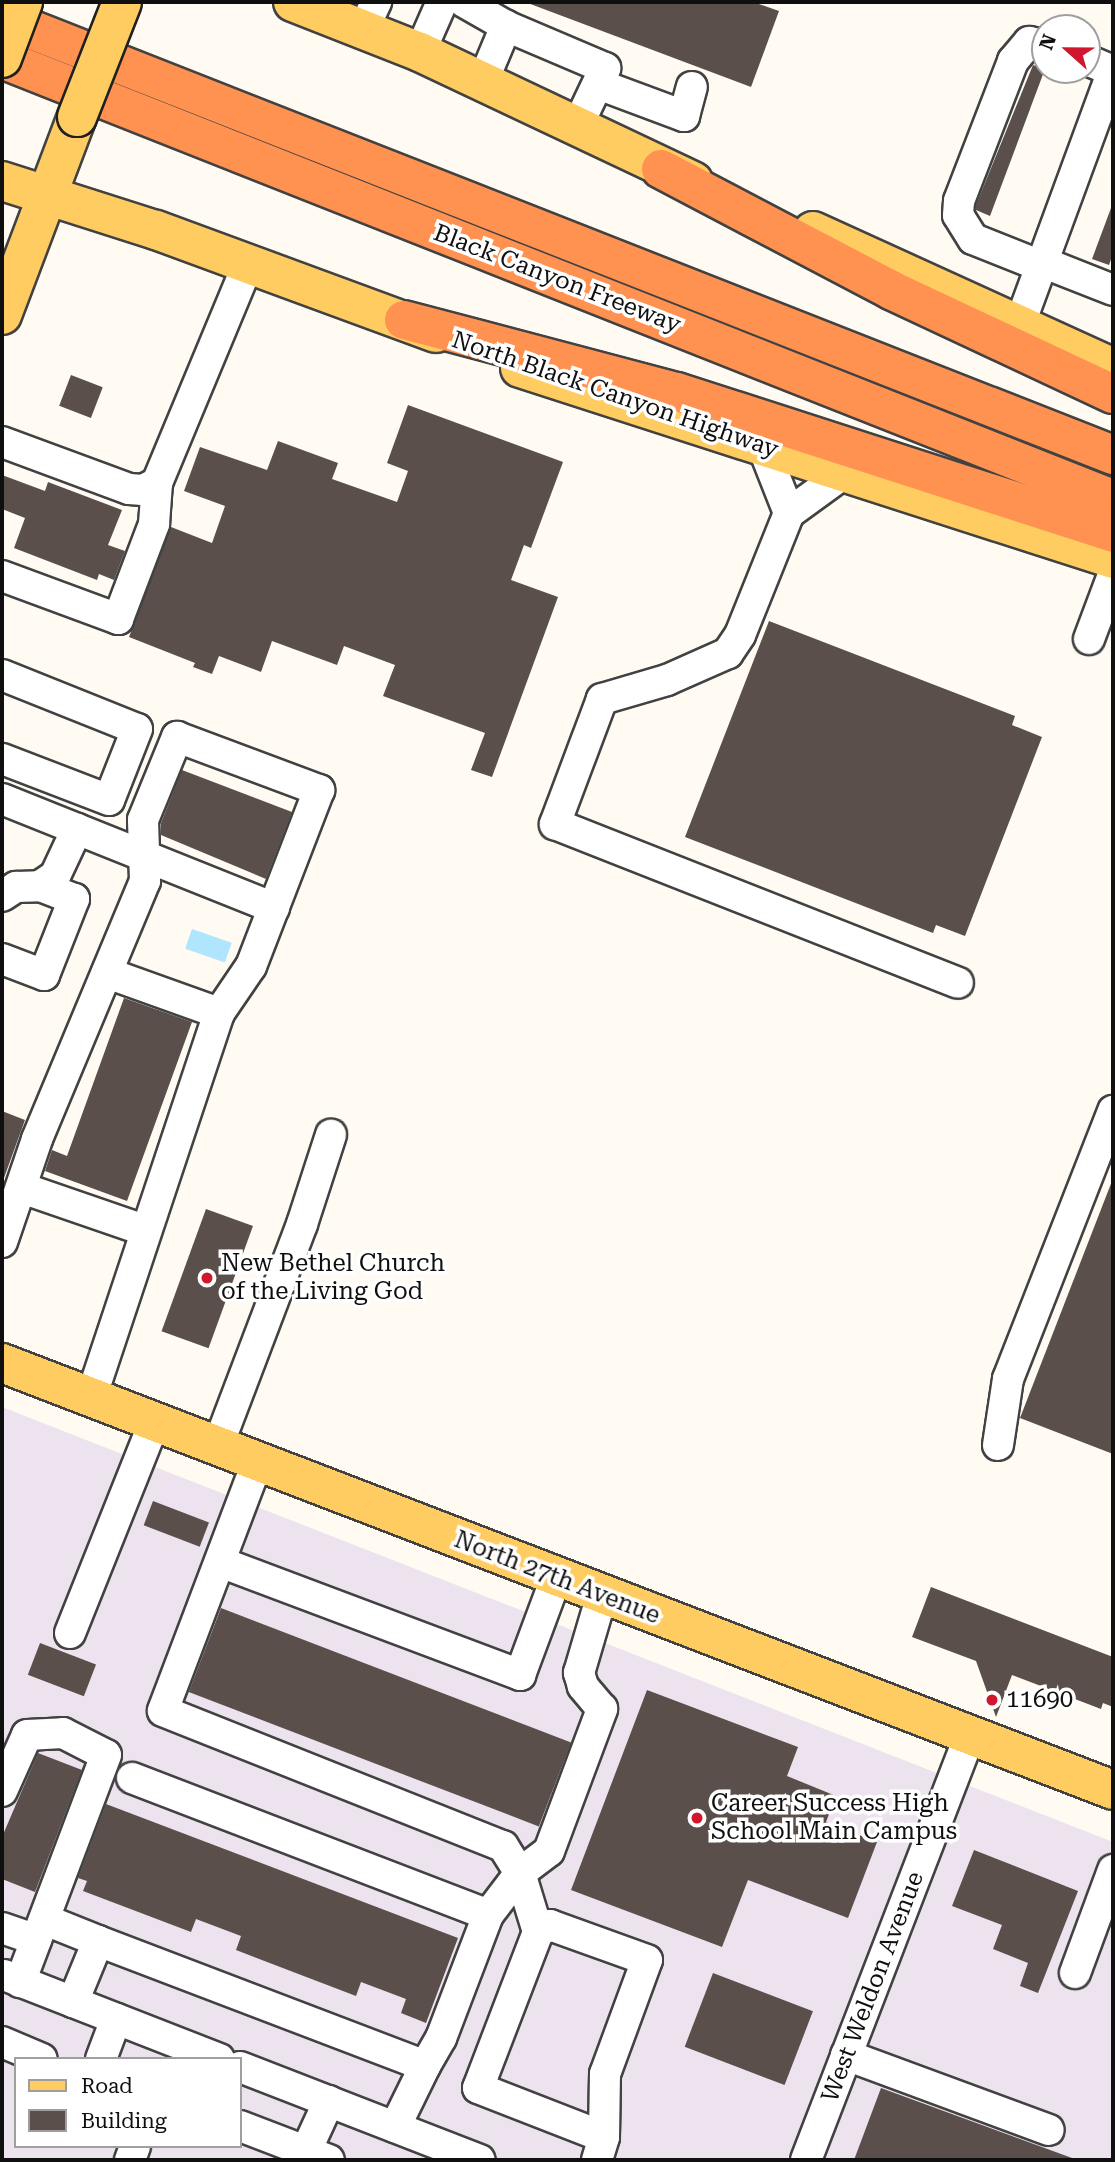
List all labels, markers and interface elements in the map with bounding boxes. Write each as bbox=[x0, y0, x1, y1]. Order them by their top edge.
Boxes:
north arrow bbox=[1031, 14, 1101, 84]
text: N bbox=[1034, 31, 1061, 53]
street label: Black Canyon Freeway bbox=[429, 219, 685, 339]
street label: North Black Canyon Highway bbox=[448, 325, 782, 465]
place label: New Bethel Church of the Living God bbox=[221, 1250, 445, 1306]
marker: New Bethel Church of the Living God bbox=[199, 1270, 215, 1286]
street label: North 27th Avenue bbox=[450, 1526, 664, 1630]
place label: 11690 bbox=[1006, 1686, 1073, 1714]
marker: 11690 bbox=[984, 1692, 1000, 1708]
place label: Career Success High School Main Campus bbox=[711, 1790, 957, 1846]
marker: Career Success High School Main Campus bbox=[689, 1810, 705, 1826]
street label: West Weldon Avenue bbox=[816, 1868, 930, 2106]
legend bbox=[14, 2057, 242, 2148]
text: Road bbox=[81, 2074, 133, 2098]
text: Building bbox=[81, 2109, 167, 2133]

